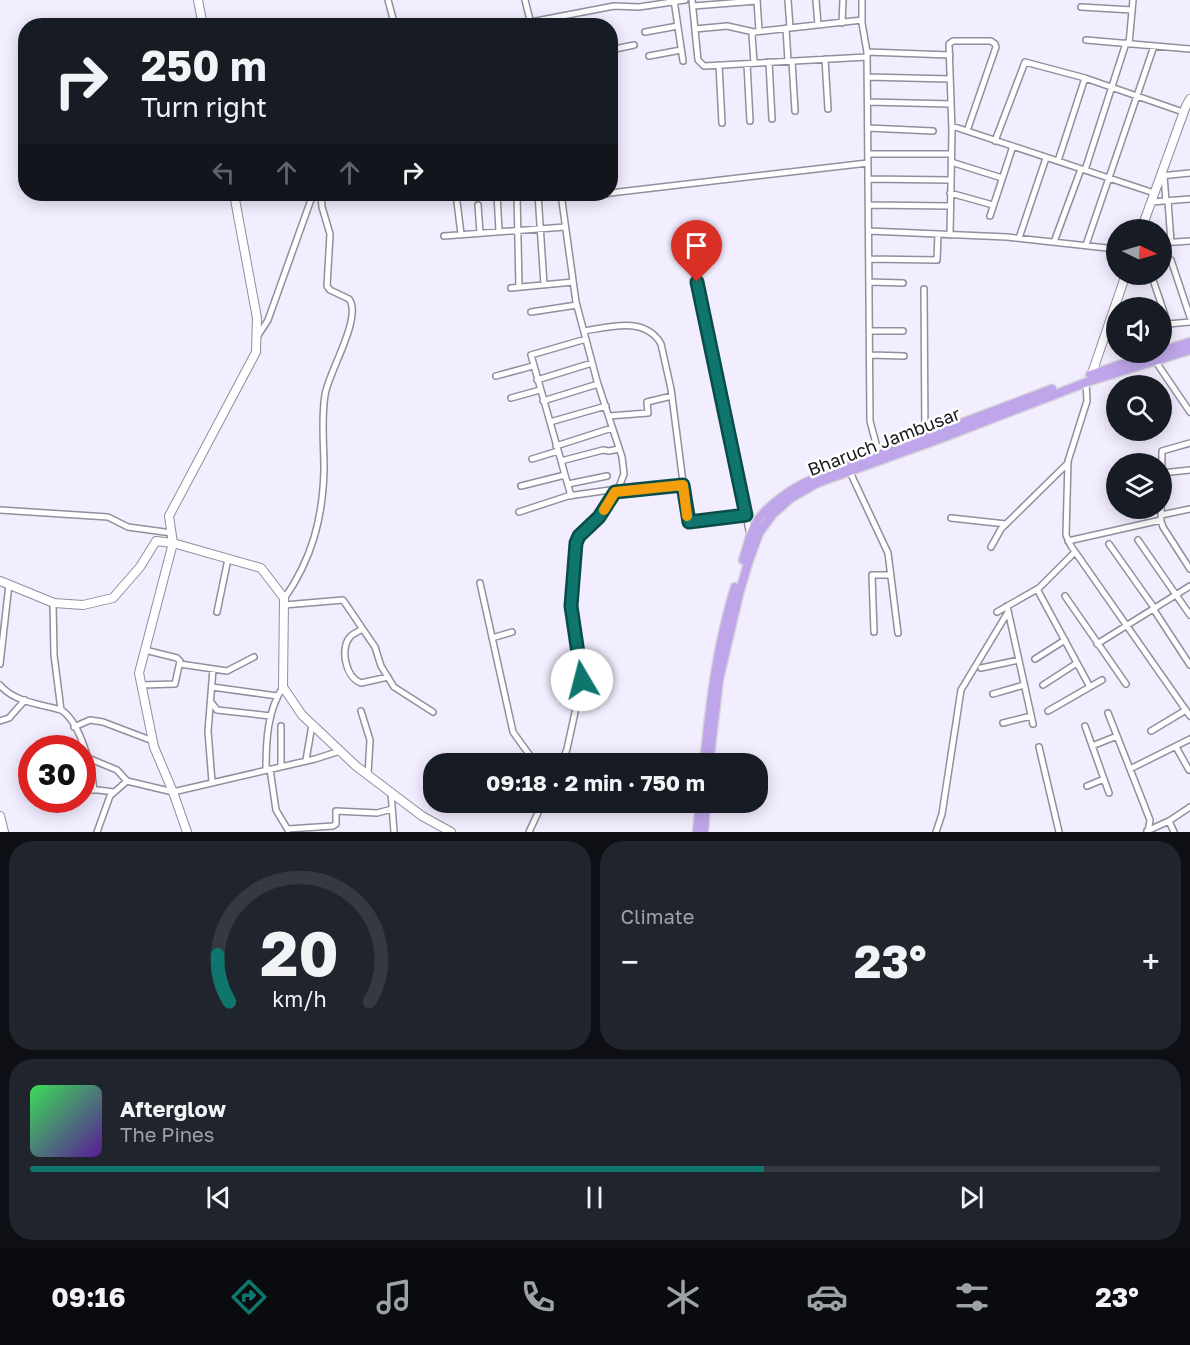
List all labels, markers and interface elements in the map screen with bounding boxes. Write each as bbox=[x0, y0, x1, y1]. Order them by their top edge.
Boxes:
text: 250 m bbox=[141, 40, 267, 90]
icon: right bbox=[42, 42, 120, 120]
text: Turn right bbox=[141, 91, 267, 123]
icon: left bbox=[207, 156, 240, 189]
icon: ahead bbox=[270, 156, 303, 189]
icon: ahead bbox=[333, 156, 366, 189]
icon: right bbox=[396, 156, 429, 189]
north arrow bbox=[1106, 219, 1172, 285]
map controls bbox=[1106, 219, 1172, 519]
pin bbox=[671, 220, 722, 282]
icon: arrive bbox=[680, 229, 713, 262]
button: sound bbox=[1106, 297, 1172, 363]
button: search bbox=[1106, 375, 1172, 441]
street label: Bharuch Jambusar bbox=[804, 402, 963, 480]
button: layers bbox=[1106, 453, 1172, 519]
position arrow bbox=[550, 648, 614, 712]
speed limit sign: 30 bbox=[18, 735, 96, 813]
text: 09:18 · 2 min · 750 m bbox=[486, 769, 705, 796]
text: Climate bbox=[621, 904, 694, 928]
text: 20 bbox=[260, 915, 339, 990]
text: 23° bbox=[854, 934, 926, 988]
text: − bbox=[621, 942, 639, 981]
text: + bbox=[1142, 942, 1160, 981]
text: km/h bbox=[272, 987, 327, 1013]
text: Afterglow bbox=[120, 1095, 226, 1122]
text: The Pines bbox=[120, 1122, 214, 1146]
icon: previous bbox=[202, 1181, 235, 1214]
icon: pause bbox=[578, 1181, 611, 1214]
icon: next bbox=[955, 1181, 988, 1214]
icon: directions bbox=[228, 1276, 270, 1318]
icon: music bbox=[373, 1276, 415, 1318]
icon: phone bbox=[517, 1276, 559, 1318]
icon: climate bbox=[662, 1276, 704, 1318]
icon: car bbox=[806, 1276, 848, 1318]
icon: filters bbox=[951, 1276, 993, 1318]
text: 09:16 bbox=[51, 1281, 126, 1313]
text: 23° bbox=[1095, 1281, 1139, 1313]

